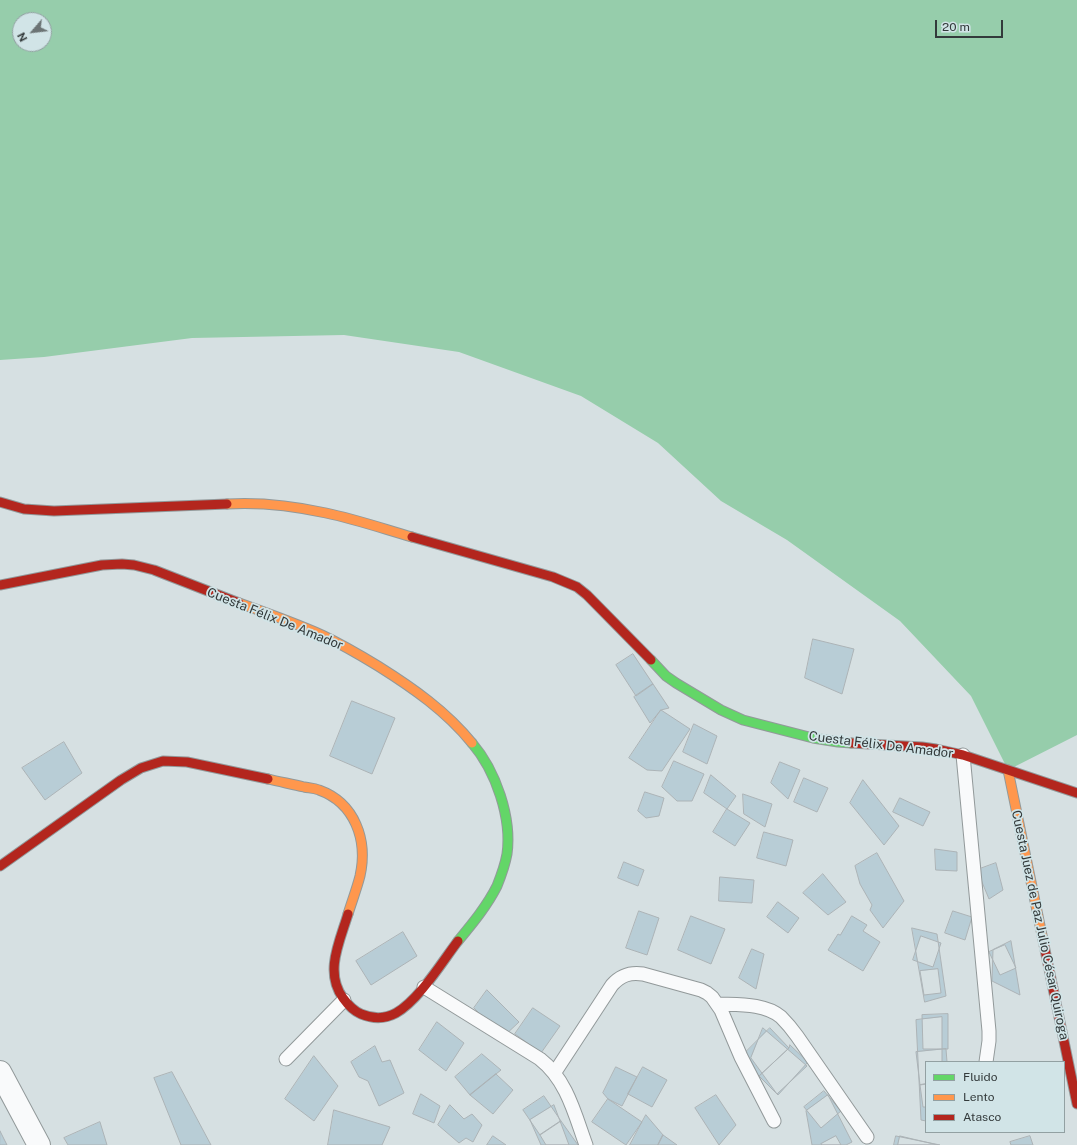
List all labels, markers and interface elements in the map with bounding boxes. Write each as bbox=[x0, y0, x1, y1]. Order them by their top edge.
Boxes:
north arrow bbox=[12, 12, 52, 52]
scale bar bbox=[937, 12, 1005, 38]
text: 20 m bbox=[942, 20, 970, 34]
text: N bbox=[15, 31, 30, 44]
street label: Cuesta Félix De Amador bbox=[205, 585, 345, 653]
street label: Cuesta Félix De Amador bbox=[808, 728, 954, 762]
street label: Cuesta Juez de Paz Julio César Quiroga bbox=[1008, 809, 1072, 1041]
legend bbox=[925, 1061, 1065, 1133]
text: Fluido bbox=[963, 1070, 998, 1084]
text: Lento bbox=[963, 1090, 994, 1104]
text: Atasco bbox=[963, 1110, 1001, 1124]

